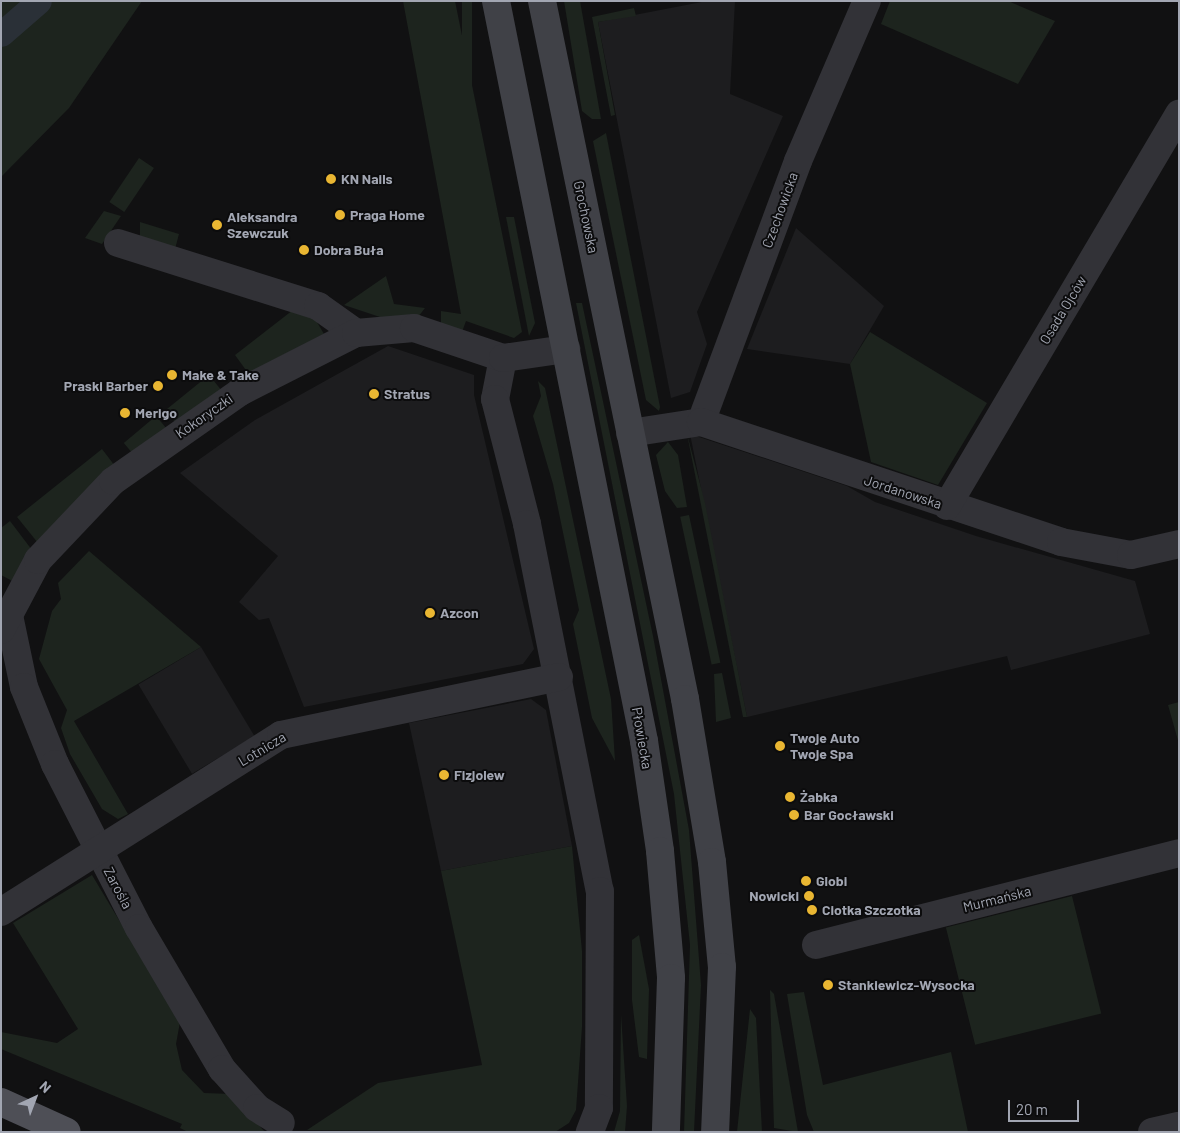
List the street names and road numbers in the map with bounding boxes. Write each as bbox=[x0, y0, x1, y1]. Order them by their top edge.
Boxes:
street label: Czechowicka bbox=[759, 170, 801, 250]
street label: Grochowska bbox=[570, 179, 602, 255]
street label: Osada Ojców bbox=[1036, 273, 1090, 347]
street label: Kokoryczki bbox=[172, 390, 236, 442]
street label: Jordanowska bbox=[862, 472, 944, 512]
street label: Płowiecka bbox=[628, 706, 656, 770]
street label: Lotnicza bbox=[235, 728, 289, 770]
street label: Zarośla bbox=[100, 864, 136, 912]
street label: Murmańska bbox=[961, 882, 1033, 916]

